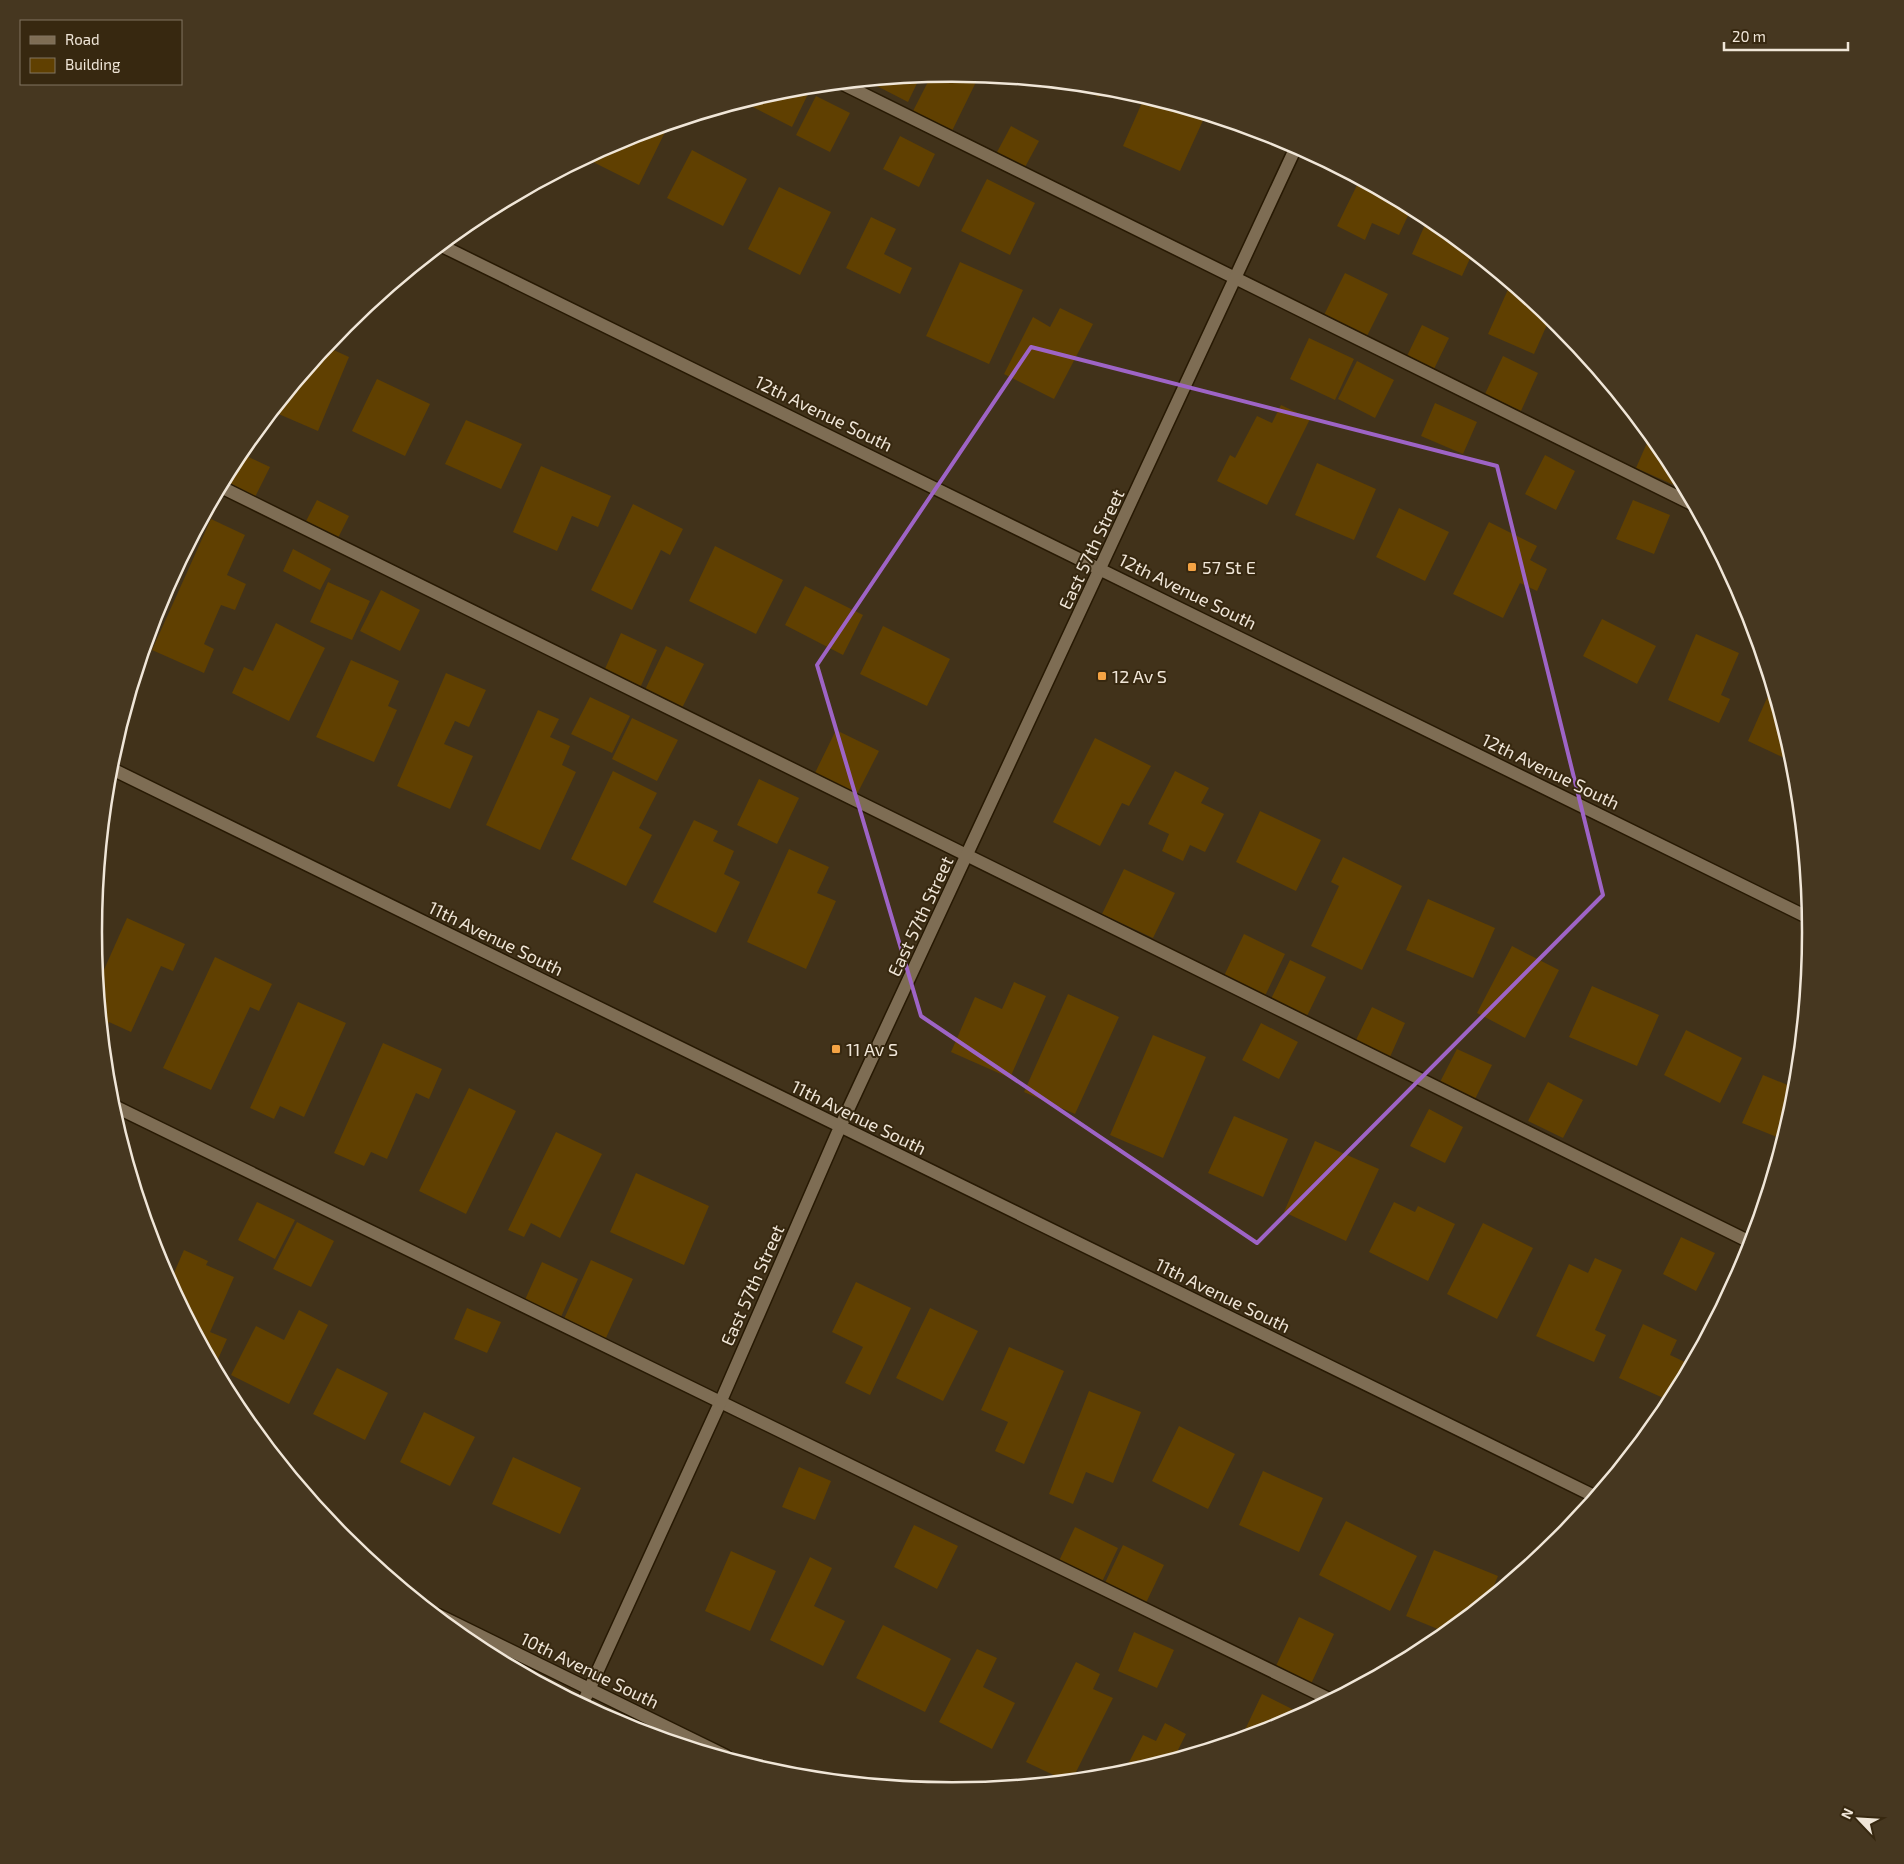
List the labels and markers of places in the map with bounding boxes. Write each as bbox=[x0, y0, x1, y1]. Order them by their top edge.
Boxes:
place label: 57 St E bbox=[1202, 556, 1256, 578]
marker: 57 St E bbox=[1186, 561, 1198, 573]
place label: 12 Av S bbox=[1112, 665, 1167, 687]
marker: 12 Av S bbox=[1096, 670, 1108, 682]
place label: 11 Av S bbox=[846, 1038, 898, 1060]
marker: 11 Av S bbox=[830, 1043, 842, 1055]

